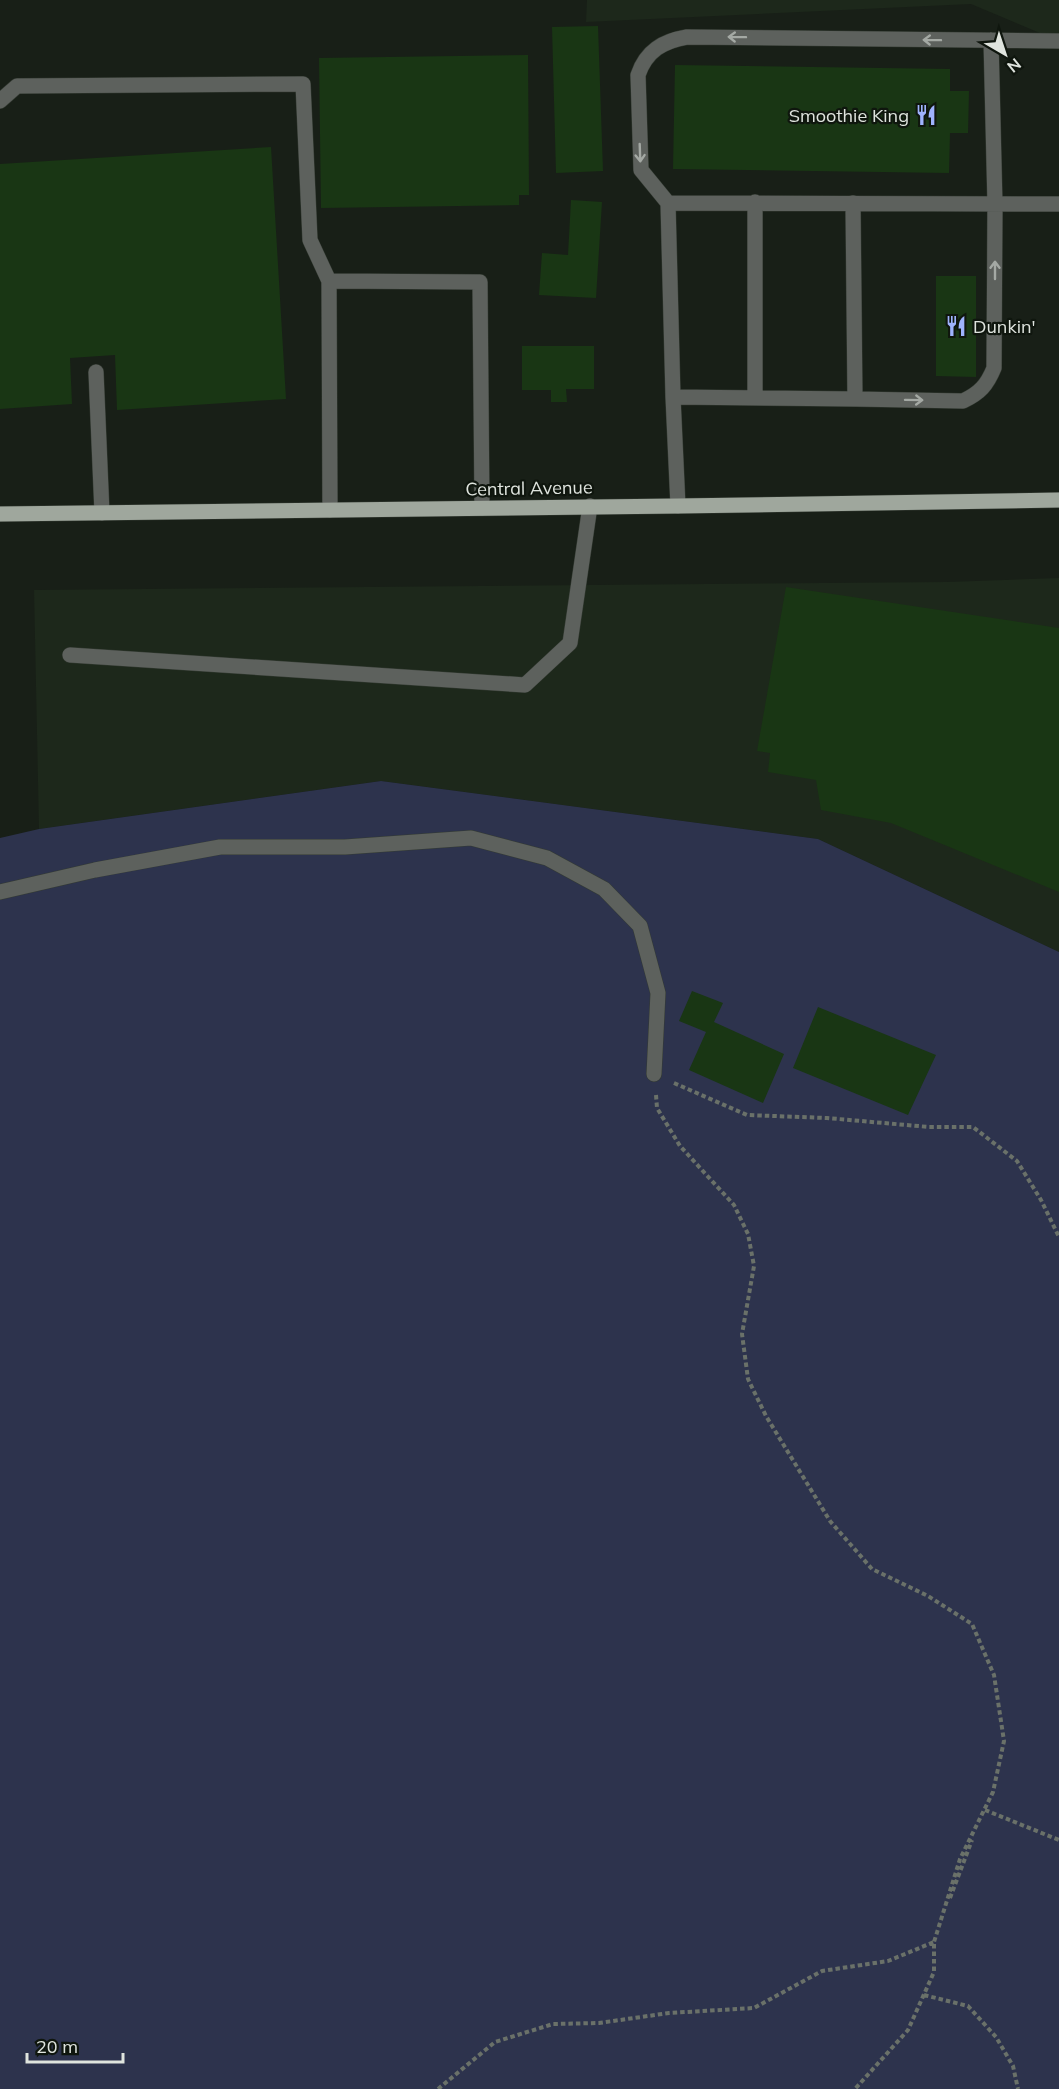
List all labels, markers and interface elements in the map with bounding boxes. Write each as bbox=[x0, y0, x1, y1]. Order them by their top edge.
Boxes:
north arrow bbox=[975, 24, 1035, 84]
one-way arrow bbox=[728, 31, 748, 43]
one-way arrow bbox=[923, 34, 943, 46]
text: N bbox=[1003, 54, 1025, 77]
restaurant icon: Smoothie King bbox=[914, 103, 938, 127]
place label: Smoothie King bbox=[789, 104, 909, 127]
one-way arrow bbox=[635, 142, 646, 162]
one-way arrow bbox=[989, 260, 1001, 280]
restaurant icon: Dunkin' bbox=[944, 314, 968, 338]
place label: Dunkin' bbox=[973, 315, 1035, 338]
one-way arrow bbox=[903, 394, 923, 406]
street label: Central Avenue bbox=[465, 475, 593, 501]
scale bar bbox=[27, 2026, 123, 2064]
text: 20 m bbox=[36, 2035, 78, 2058]

